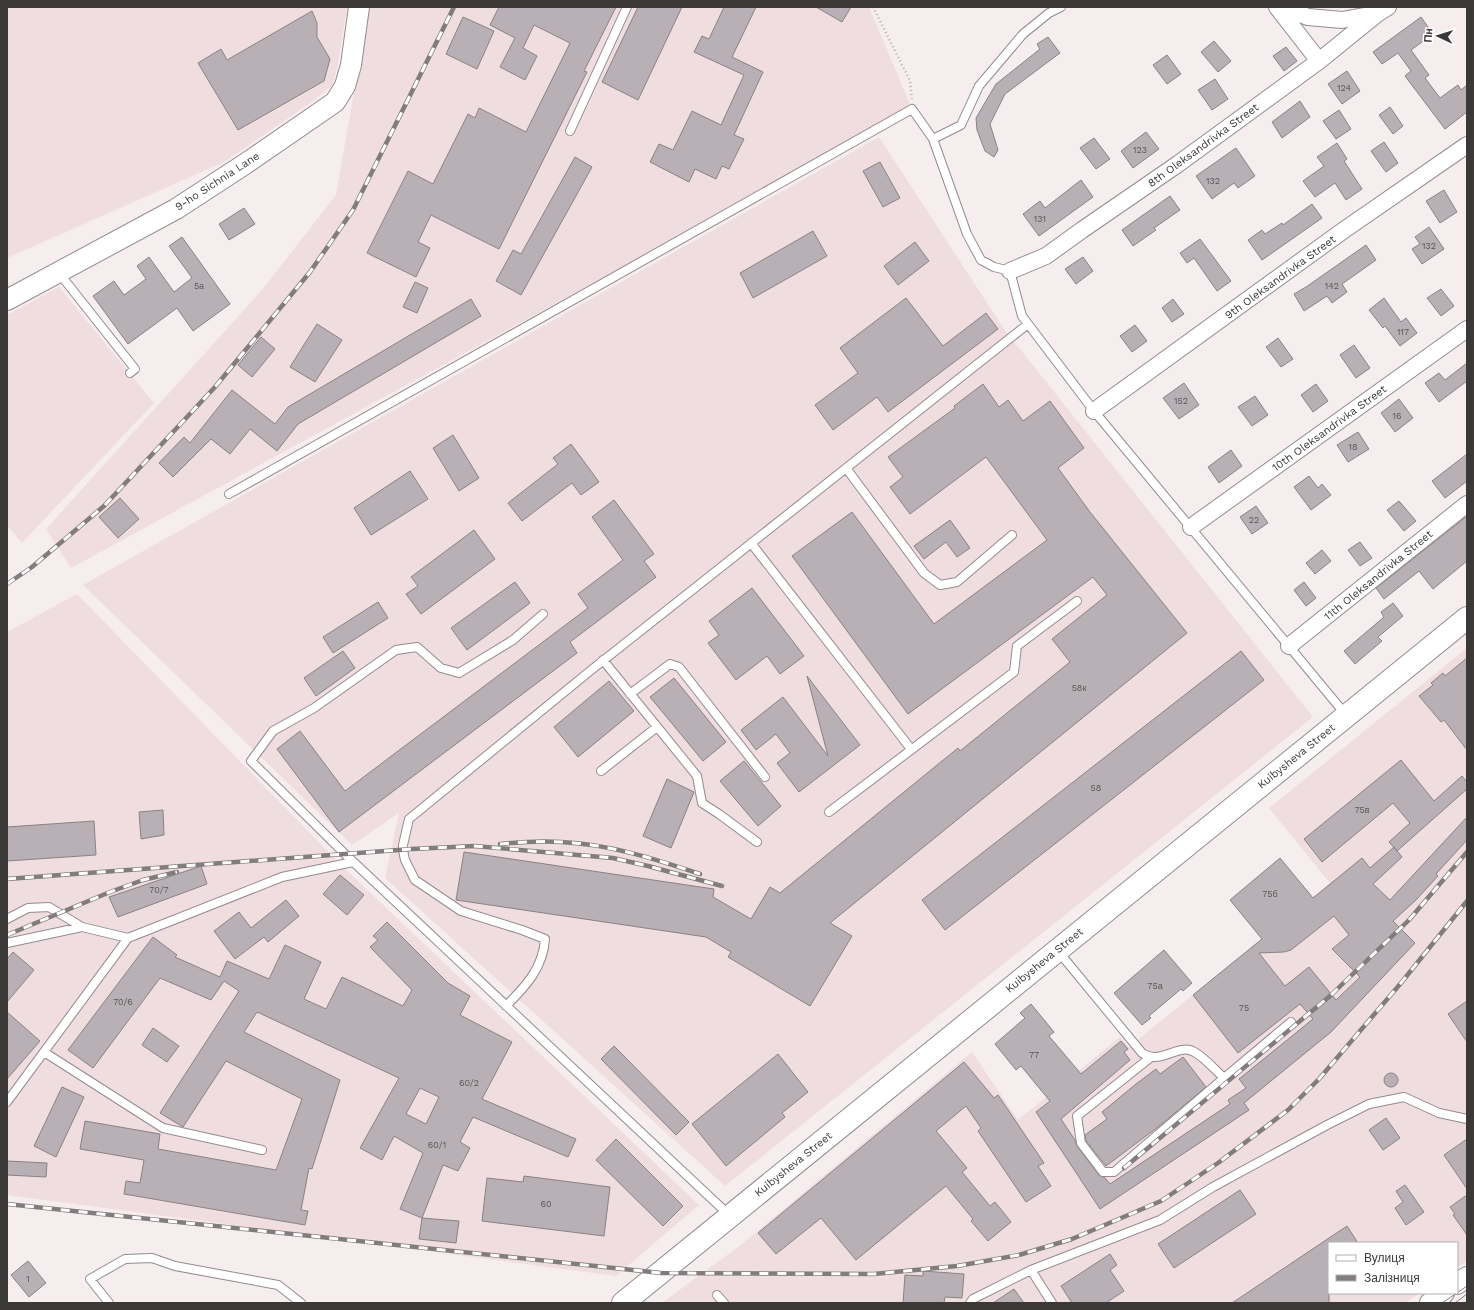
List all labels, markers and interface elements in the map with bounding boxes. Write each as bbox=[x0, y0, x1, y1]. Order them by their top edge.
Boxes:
north arrow bbox=[1418, 16, 1458, 56]
text: Пн bbox=[1422, 28, 1436, 43]
house number: 124 bbox=[1337, 83, 1351, 93]
street label: 8th Oleksandrivka Street bbox=[1145, 101, 1262, 190]
house number: 123 bbox=[1133, 145, 1147, 155]
street label: 9-ho Sichnia Lane bbox=[173, 149, 262, 214]
house number: 132 bbox=[1206, 176, 1220, 186]
house number: 131 bbox=[1034, 214, 1046, 224]
street label: 9th Oleksandrivka Street bbox=[1222, 233, 1339, 322]
house number: 132 bbox=[1422, 241, 1436, 251]
house number: 5а bbox=[194, 281, 204, 291]
house number: 142 bbox=[1325, 281, 1339, 291]
house number: 117 bbox=[1397, 327, 1409, 337]
street label: 10th Oleksandrivka Street bbox=[1270, 382, 1389, 474]
house number: 152 bbox=[1174, 396, 1188, 406]
house number: 16 bbox=[1393, 411, 1401, 421]
house number: 18 bbox=[1348, 442, 1358, 452]
house number: 22 bbox=[1249, 515, 1259, 525]
street label: 11th Oleksandrivka Street bbox=[1322, 527, 1435, 623]
house number: 58к bbox=[1072, 683, 1086, 693]
street label: Kuibysheva Street bbox=[1255, 721, 1338, 792]
house number: 58 bbox=[1091, 783, 1101, 793]
house number: 75в bbox=[1354, 805, 1370, 815]
house number: 70/7 bbox=[149, 885, 169, 895]
house number: 75б bbox=[1262, 889, 1278, 899]
street label: Kuibysheva Street bbox=[1003, 925, 1086, 996]
house number: 75а bbox=[1147, 981, 1163, 991]
house number: 70/6 bbox=[113, 997, 133, 1007]
house number: 75 bbox=[1239, 1003, 1249, 1013]
house number: 77 bbox=[1029, 1050, 1039, 1060]
house number: 60/2 bbox=[459, 1078, 479, 1088]
street label: Kuibysheva Street bbox=[752, 1129, 835, 1200]
house number: 60/1 bbox=[428, 1140, 446, 1150]
house number: 60 bbox=[540, 1199, 552, 1209]
legend bbox=[1328, 1242, 1458, 1294]
text: Вулиця bbox=[1364, 1251, 1405, 1265]
text: Залізниця bbox=[1364, 1271, 1420, 1285]
house number: 1 bbox=[26, 1274, 30, 1284]

